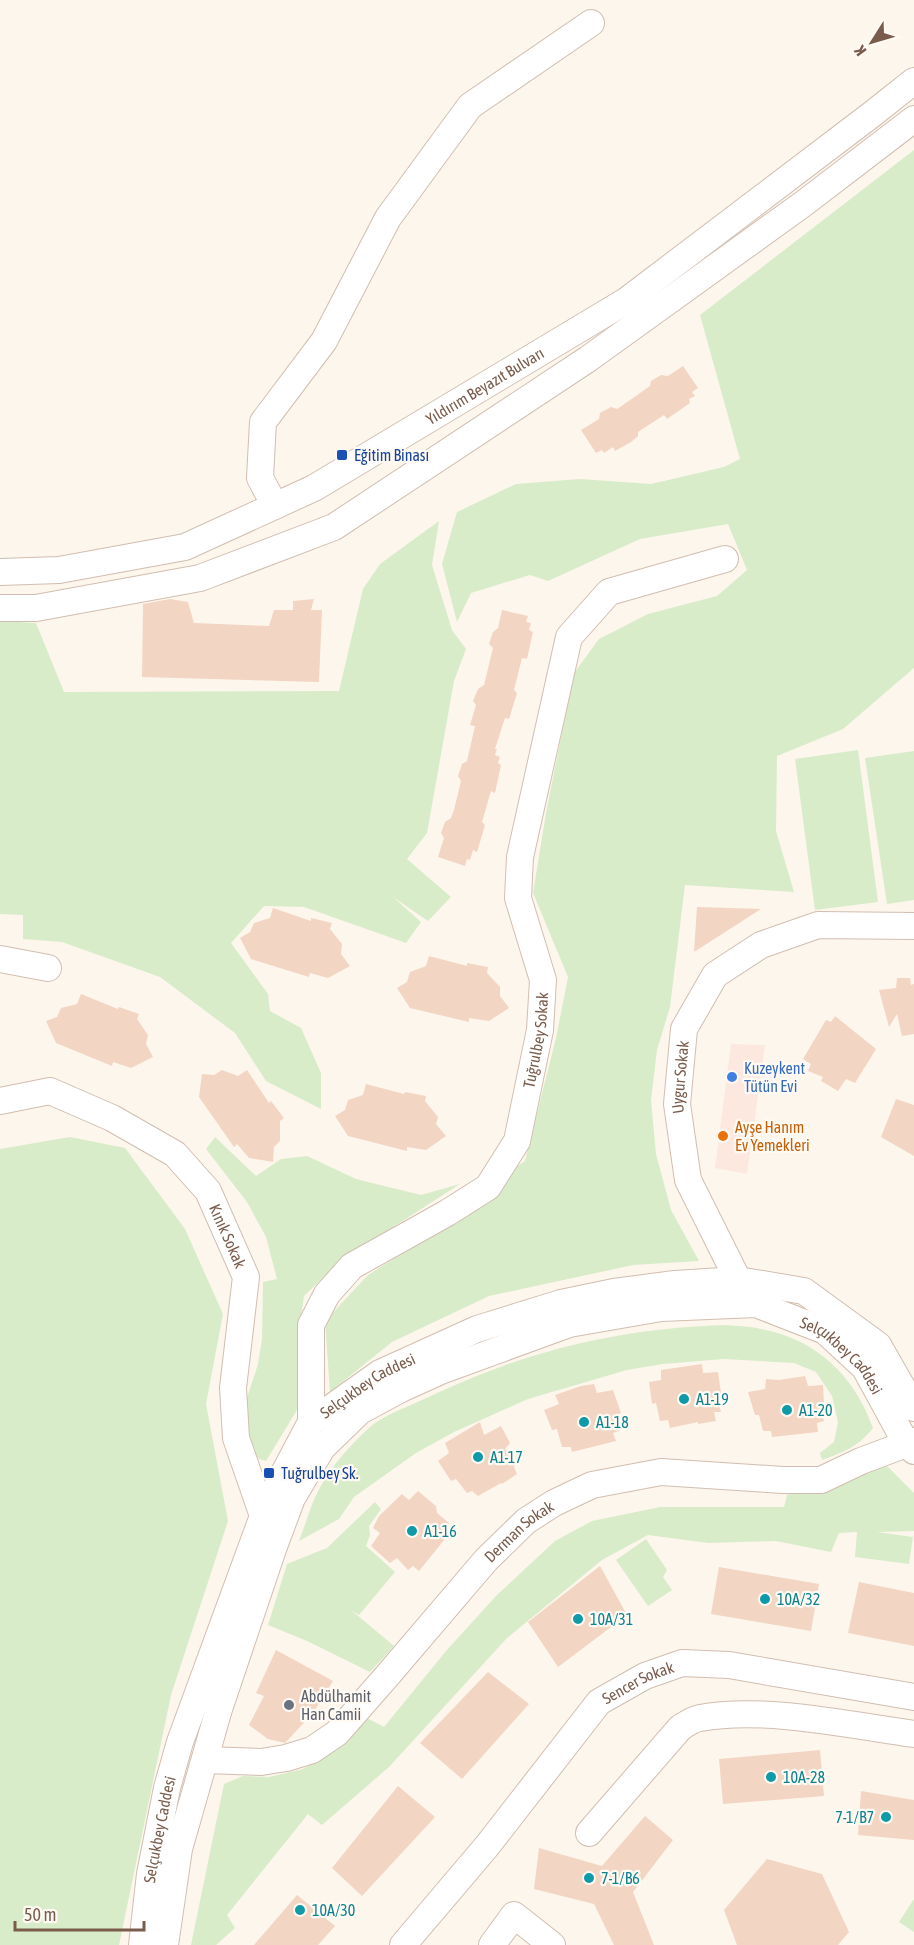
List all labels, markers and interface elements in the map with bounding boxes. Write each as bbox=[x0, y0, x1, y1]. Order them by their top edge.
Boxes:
north arrow bbox=[842, 12, 902, 72]
text: K bbox=[850, 42, 870, 60]
street label: Yıldırım Beyazıt Bulvarı bbox=[422, 343, 547, 428]
place label: Eğitim Binası bbox=[354, 446, 429, 465]
marker: Eğitim Binası bbox=[335, 448, 349, 462]
street label: Tuğrulbey Sokak bbox=[519, 992, 551, 1090]
street label: Uygur Sokak bbox=[668, 1040, 692, 1115]
place label: Kuzeykent Tütün Evi bbox=[744, 1059, 805, 1095]
marker: Kuzeykent Tütün Evi bbox=[725, 1070, 739, 1084]
place label: Ayşe Hanım Ev Yemekleri bbox=[735, 1118, 810, 1154]
marker: Ayşe Hanım Ev Yemekleri bbox=[716, 1129, 730, 1143]
street label: Kınık Sokak bbox=[206, 1201, 250, 1271]
street label: Selçukbey Caddesi bbox=[798, 1313, 886, 1397]
street label: Selçukbey Caddesi bbox=[317, 1349, 418, 1422]
place label: A1-19 bbox=[696, 1390, 729, 1408]
marker: A1-19 bbox=[677, 1392, 691, 1406]
place label: A1-20 bbox=[799, 1401, 833, 1419]
marker: A1-20 bbox=[780, 1403, 794, 1417]
place label: A1-18 bbox=[596, 1413, 629, 1431]
marker: A1-18 bbox=[577, 1415, 591, 1429]
place label: A1-17 bbox=[490, 1448, 523, 1466]
marker: A1-17 bbox=[471, 1450, 485, 1464]
place label: Tuğrulbey Sk. bbox=[281, 1464, 359, 1483]
marker: Tuğrulbey Sk. bbox=[262, 1466, 276, 1480]
street label: Derman Sokak bbox=[480, 1497, 557, 1566]
place label: A1-16 bbox=[424, 1522, 457, 1540]
marker: A1-16 bbox=[405, 1524, 419, 1538]
place label: 10A/32 bbox=[777, 1590, 820, 1608]
marker: 10A/32 bbox=[758, 1592, 772, 1606]
place label: 10A/31 bbox=[590, 1610, 633, 1628]
marker: 10A/31 bbox=[571, 1612, 585, 1626]
street label: Sencer Sokak bbox=[599, 1658, 676, 1707]
place label: Abdülhamit Han Camii bbox=[301, 1687, 371, 1723]
marker: Abdülhamit Han Camii bbox=[282, 1698, 296, 1712]
place label: 10A-28 bbox=[783, 1768, 825, 1786]
marker: 10A-28 bbox=[764, 1770, 778, 1784]
street label: Selçukbey Caddesi bbox=[140, 1774, 179, 1884]
place label: 7-1/B7 bbox=[835, 1808, 874, 1826]
marker: 7-1/B7 bbox=[879, 1810, 893, 1824]
place label: 7-1/B6 bbox=[601, 1869, 640, 1887]
marker: 7-1/B6 bbox=[582, 1871, 596, 1885]
scale bar bbox=[15, 1894, 144, 1932]
place label: 10A/30 bbox=[312, 1901, 355, 1919]
marker: 10A/30 bbox=[293, 1903, 307, 1917]
text: 50 m bbox=[24, 1904, 56, 1925]

